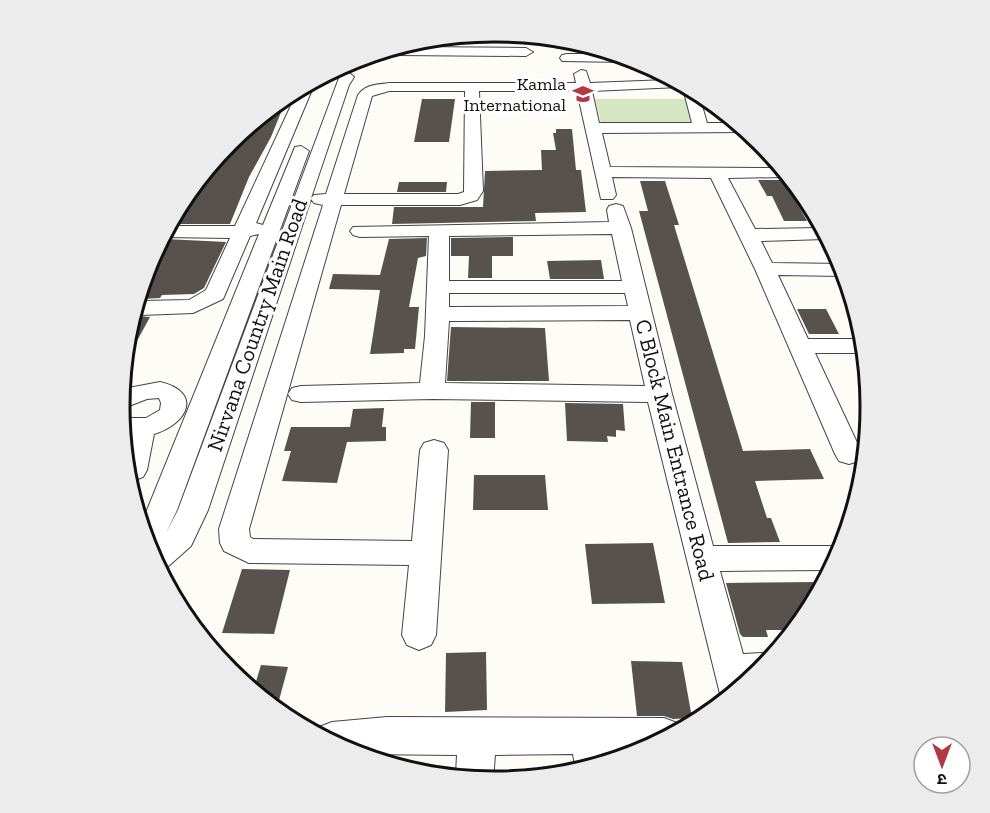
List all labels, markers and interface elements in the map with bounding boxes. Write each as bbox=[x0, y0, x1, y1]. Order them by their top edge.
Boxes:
place label: Kamla International bbox=[463, 73, 566, 116]
school or university icon: Kamla International bbox=[571, 82, 595, 106]
street label: Nirvana Country Main Road bbox=[201, 195, 313, 455]
street label: C Block Main Entrance Road bbox=[629, 316, 721, 584]
north arrow bbox=[912, 735, 972, 795]
text: उ bbox=[937, 770, 947, 789]

